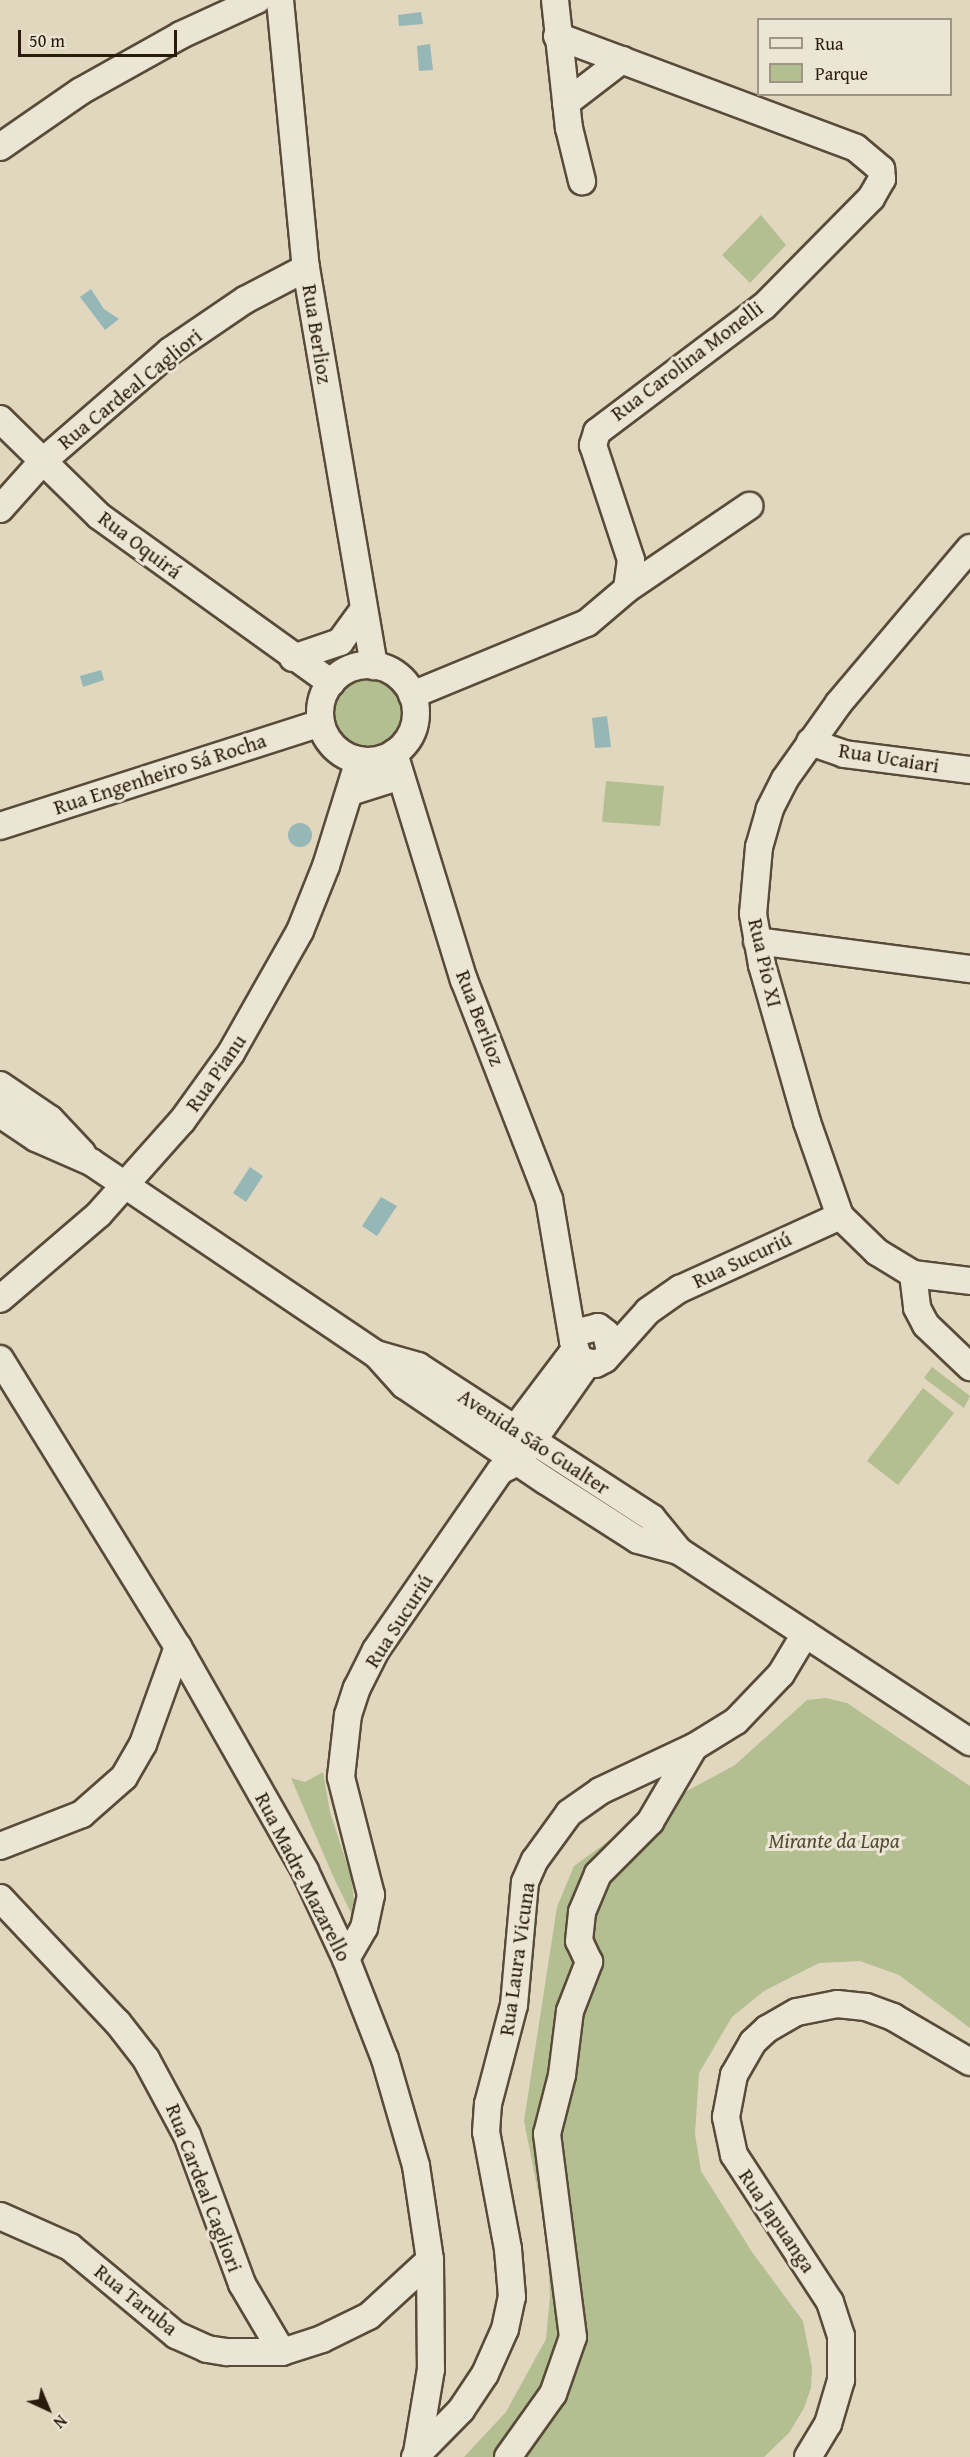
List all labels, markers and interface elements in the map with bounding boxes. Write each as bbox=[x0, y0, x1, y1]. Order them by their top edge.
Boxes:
scale bar bbox=[21, 18, 180, 56]
legend bbox=[757, 18, 952, 96]
text: 50 m bbox=[29, 27, 65, 54]
text: Rua bbox=[815, 30, 844, 57]
text: Parque bbox=[815, 60, 868, 87]
street label: Rua Berlioz bbox=[297, 283, 337, 385]
street label: Rua Carolina Monelli bbox=[606, 296, 768, 426]
street label: Rua Cardeal Cagliori bbox=[53, 323, 207, 455]
street label: Rua Oquirá bbox=[93, 506, 187, 584]
street label: Rua Engenheiro Sá Rocha bbox=[51, 728, 269, 820]
street label: Rua Ucaiari bbox=[837, 738, 941, 778]
street label: Rua Pio XI bbox=[743, 916, 787, 1010]
street label: Rua Berlioz bbox=[450, 967, 510, 1069]
street label: Rua Pianu bbox=[180, 1030, 252, 1116]
street label: Rua Sucuriú bbox=[689, 1226, 795, 1294]
street label: Avenida São Gualter bbox=[453, 1384, 615, 1500]
street label: Rua Sucuriú bbox=[360, 1570, 438, 1672]
street label: Rua Madre Mazarello bbox=[250, 1788, 356, 1966]
park label: Mirante da Lapa bbox=[768, 1828, 900, 1854]
street label: Rua Laura Vicuna bbox=[494, 1881, 540, 2037]
street label: Rua Cardeal Cagliori bbox=[160, 2100, 248, 2276]
street label: Rua Japuanga bbox=[733, 2164, 821, 2278]
street label: Rua Taruba bbox=[89, 2259, 183, 2341]
north arrow bbox=[18, 2379, 78, 2439]
text: N bbox=[48, 2410, 73, 2434]

